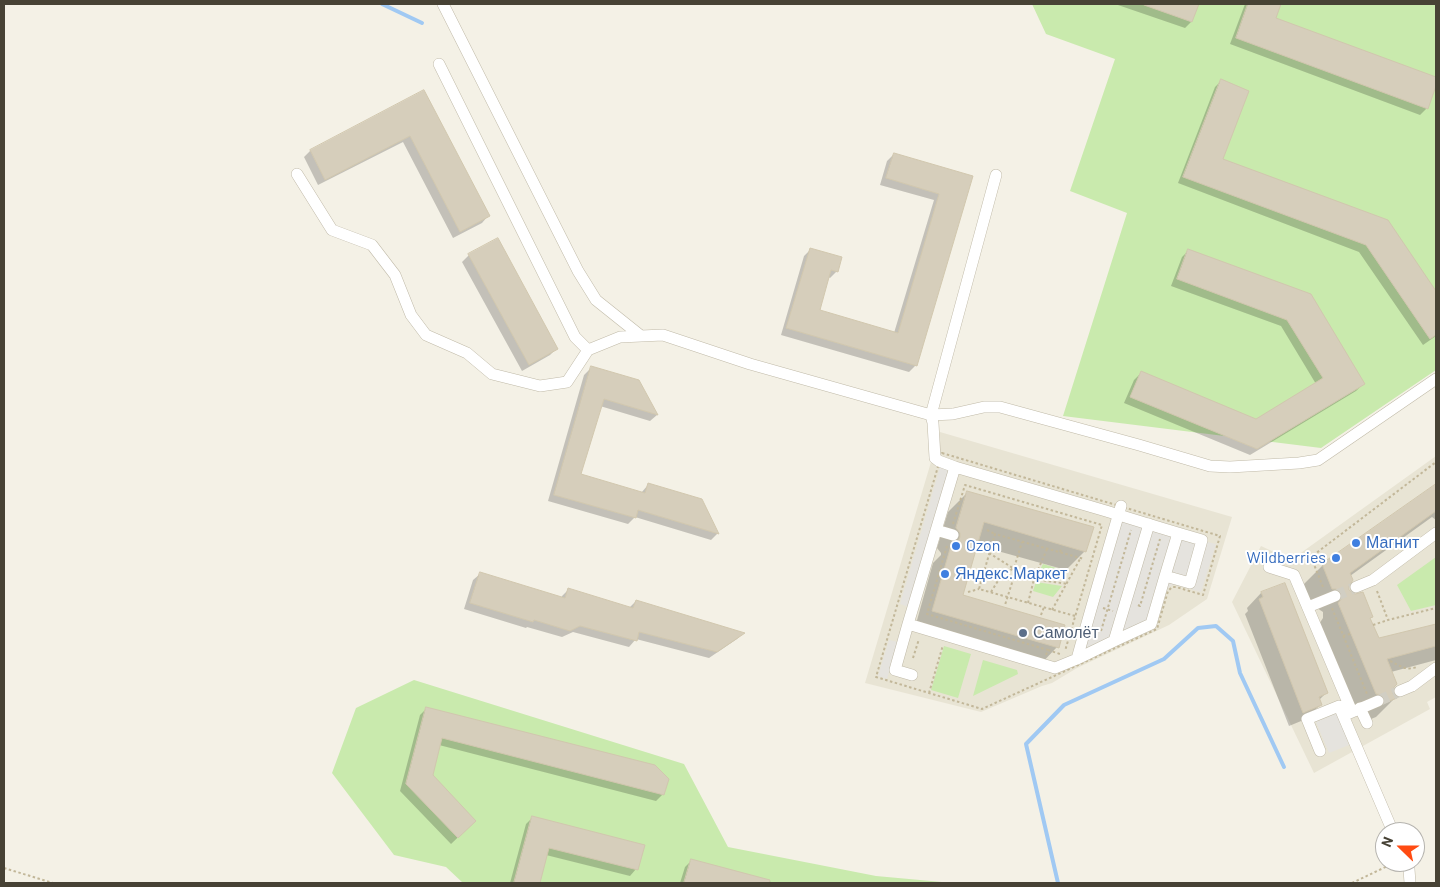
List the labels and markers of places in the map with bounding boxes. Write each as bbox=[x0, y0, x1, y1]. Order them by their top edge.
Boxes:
place label: Магнит bbox=[1366, 533, 1419, 553]
place label: Ozon bbox=[966, 536, 1000, 556]
marker: Магнит bbox=[1350, 537, 1362, 549]
marker: Ozon bbox=[950, 540, 962, 552]
place label: Wildberries bbox=[1246, 548, 1326, 568]
marker: Wildberries bbox=[1330, 552, 1342, 564]
place label: Яндекс.Маркет bbox=[955, 564, 1067, 584]
marker: Яндекс.Маркет bbox=[939, 568, 951, 580]
place label: Самолёт bbox=[1033, 623, 1099, 643]
marker: Самолёт bbox=[1017, 627, 1029, 639]

